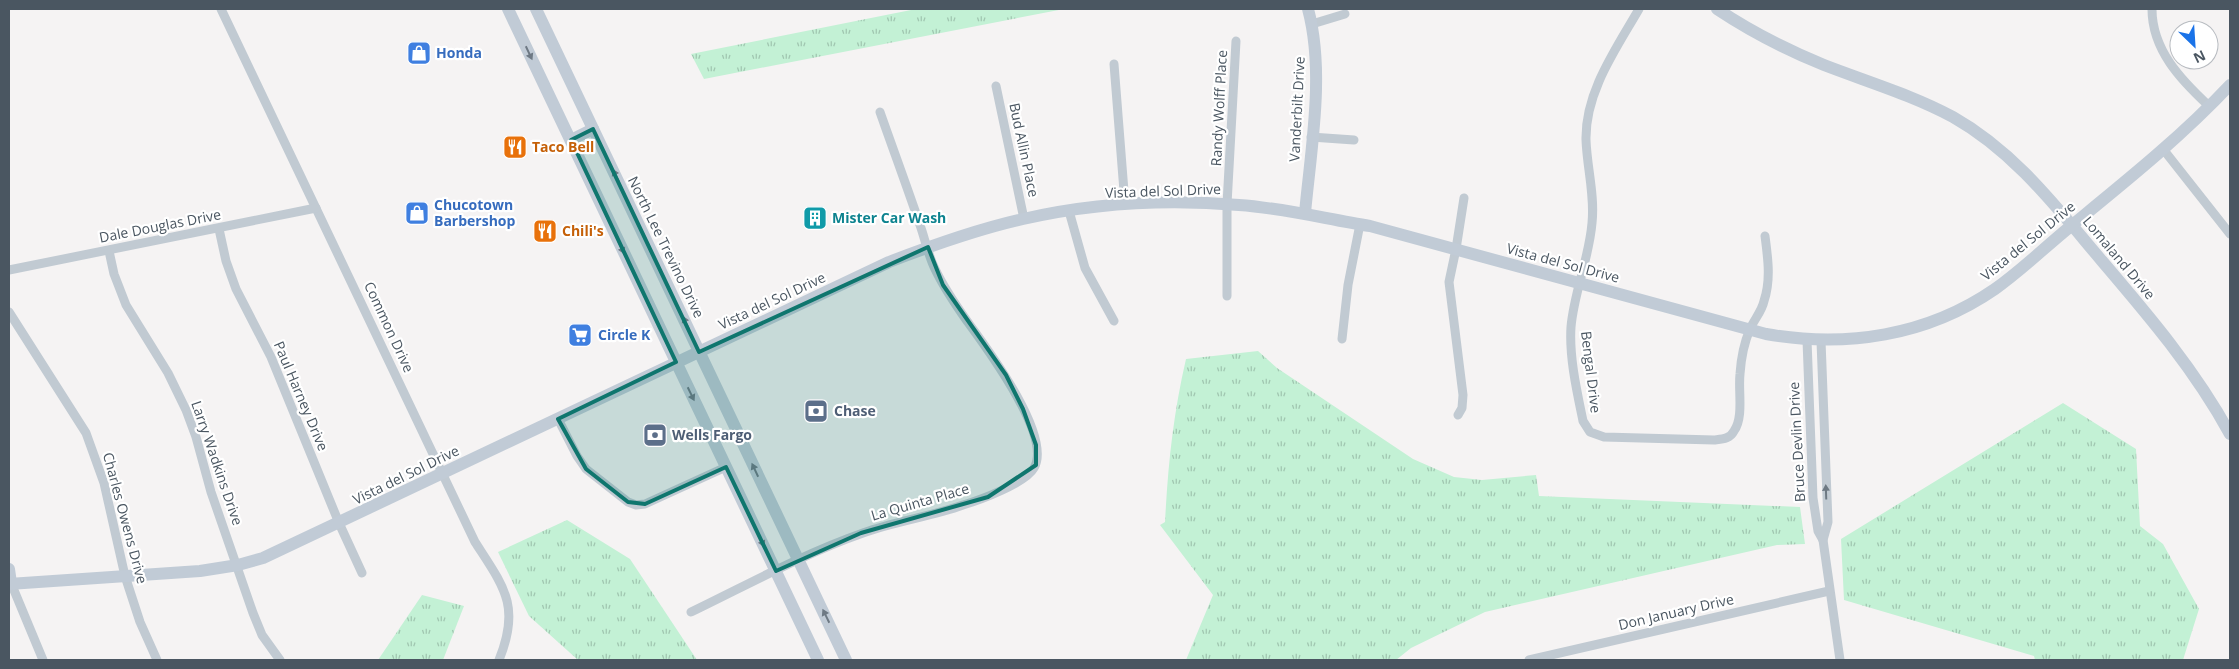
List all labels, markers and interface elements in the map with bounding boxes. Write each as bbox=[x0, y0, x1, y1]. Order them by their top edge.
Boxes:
north arrow bbox=[2169, 20, 2219, 70]
shop icon: Honda bbox=[406, 40, 432, 66]
place label: Honda bbox=[436, 43, 482, 62]
one-way arrow bbox=[525, 46, 533, 60]
text: N bbox=[2191, 46, 2209, 68]
street label: Randy Wolff Place bbox=[1206, 49, 1231, 167]
street label: Vanderbilt Drive bbox=[1284, 56, 1309, 162]
street label: Bud Allin Place bbox=[1005, 101, 1044, 199]
restaurant icon: Taco Bell bbox=[502, 134, 528, 160]
place label: Taco Bell bbox=[532, 137, 594, 156]
one-way arrow bbox=[612, 169, 620, 183]
street label: North Lee Trevino Drive bbox=[624, 173, 709, 321]
street label: Vista del Sol Drive bbox=[1105, 179, 1221, 202]
place label: Chucotown Barbershop bbox=[434, 195, 516, 230]
street label: Vista del Sol Drive bbox=[1977, 197, 2079, 285]
shop icon: Chucotown Barbershop bbox=[404, 200, 430, 226]
street label: Dale Douglas Drive bbox=[97, 204, 223, 247]
building icon: Mister Car Wash bbox=[802, 205, 828, 231]
place label: Mister Car Wash bbox=[832, 208, 946, 227]
street label: Lomaland Drive bbox=[2079, 212, 2160, 303]
restaurant icon: Chili's bbox=[532, 218, 558, 244]
place label: Chili's bbox=[562, 221, 604, 240]
street label: Vista del Sol Drive bbox=[1505, 238, 1622, 287]
one-way arrow bbox=[617, 240, 625, 254]
street label: Vista del Sol Drive bbox=[715, 267, 829, 334]
street label: Common Drive bbox=[360, 278, 419, 375]
one-way arrow bbox=[682, 316, 690, 330]
supermarket icon: Circle K bbox=[567, 322, 593, 348]
place label: Circle K bbox=[598, 325, 651, 344]
street label: Bengal Drive bbox=[1577, 330, 1606, 414]
street label: Paul Harney Drive bbox=[270, 338, 333, 454]
street label: Bruce Devlin Drive bbox=[1784, 381, 1809, 503]
one-way arrow bbox=[687, 386, 695, 401]
street label: Larry Wadkins Drive bbox=[187, 398, 248, 528]
bank icon: Chase bbox=[803, 398, 829, 424]
place label: Chase bbox=[834, 401, 876, 420]
bank icon: Wells Fargo bbox=[642, 422, 668, 448]
place label: Wells Fargo bbox=[672, 425, 752, 444]
street label: Vista del Sol Drive bbox=[349, 441, 462, 509]
street label: Charles Owens Drive bbox=[99, 450, 152, 586]
one-way arrow bbox=[751, 462, 760, 477]
street label: La Quinta Place bbox=[869, 478, 971, 525]
one-way arrow bbox=[1822, 484, 1830, 500]
one-way arrow bbox=[757, 533, 765, 548]
street label: Don January Drive bbox=[1616, 589, 1736, 634]
one-way arrow bbox=[821, 609, 829, 623]

